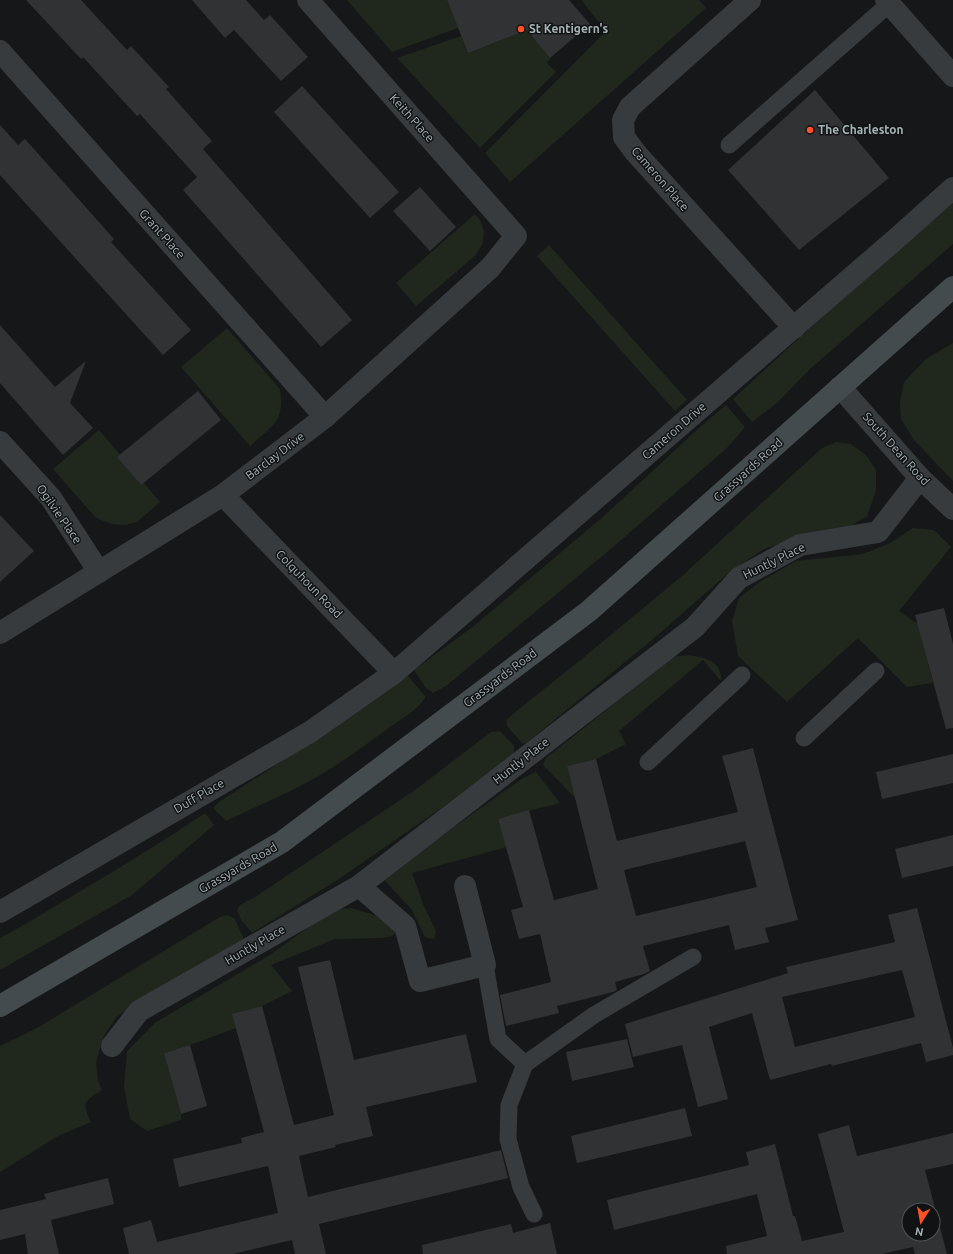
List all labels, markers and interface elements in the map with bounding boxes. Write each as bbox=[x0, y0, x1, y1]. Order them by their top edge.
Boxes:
place label: St Kentigern's bbox=[529, 22, 609, 35]
marker: St Kentigern's bbox=[516, 24, 526, 34]
street label: Keith Place bbox=[388, 91, 437, 144]
place label: The Charleston bbox=[818, 123, 904, 136]
marker: The Charleston bbox=[805, 125, 815, 135]
street label: Cameron Place bbox=[629, 144, 692, 213]
street label: Grant Place bbox=[137, 206, 188, 261]
street label: Cameron Drive bbox=[639, 399, 708, 462]
street label: South Dean Road bbox=[860, 410, 932, 488]
street label: Barclay Drive bbox=[243, 429, 307, 482]
street label: Grassyards Road bbox=[711, 435, 785, 504]
street label: Ogilvie Place bbox=[34, 482, 85, 546]
street label: Huntly Place bbox=[741, 540, 807, 581]
street label: Colquhoun Road bbox=[274, 547, 345, 620]
street label: Grassyards Road bbox=[461, 646, 539, 709]
street label: Huntly Place bbox=[490, 735, 551, 786]
street label: Duff Place bbox=[171, 776, 226, 815]
street label: Grassyards Road bbox=[196, 840, 279, 895]
street label: Huntly Place bbox=[222, 922, 287, 967]
north arrow bbox=[901, 1202, 941, 1242]
text: N bbox=[914, 1225, 924, 1238]

